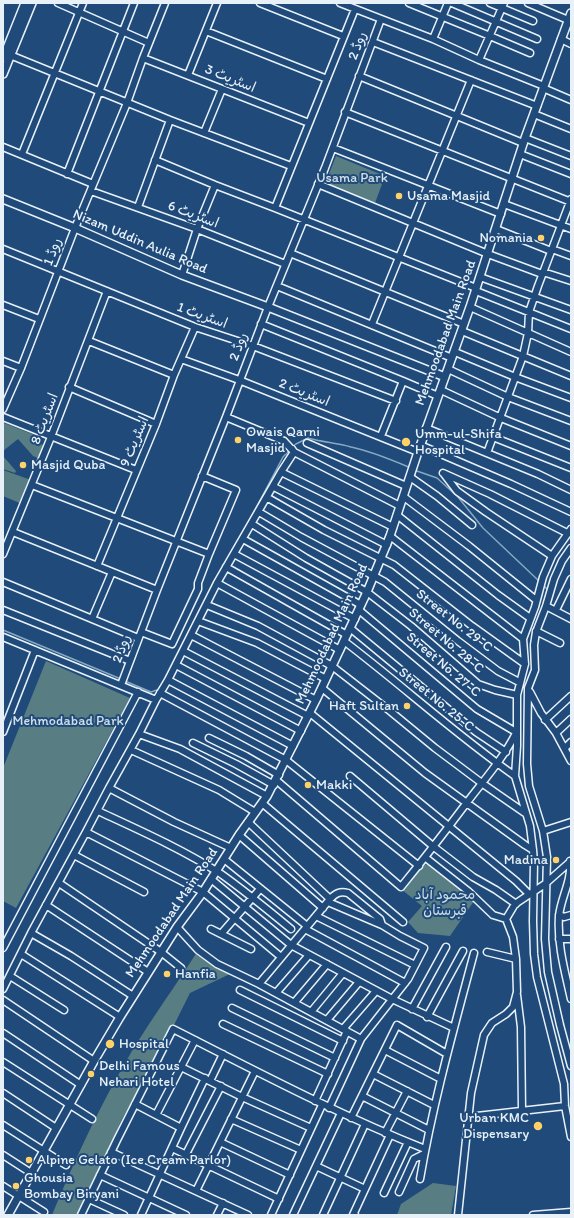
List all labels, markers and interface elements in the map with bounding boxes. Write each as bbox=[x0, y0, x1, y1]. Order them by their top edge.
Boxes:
street label: روڈ 2 bbox=[345, 29, 371, 63]
street label: اسٹریٹ 3 bbox=[202, 61, 258, 97]
park label: Usama Park bbox=[316, 170, 388, 186]
place label: Usama Masjid bbox=[407, 188, 490, 204]
marker: Usama Masjid bbox=[394, 191, 404, 201]
street label: اسٹریٹ 6 bbox=[165, 198, 221, 232]
street label: Nizam Uddin Aulia Road bbox=[70, 206, 210, 278]
place label: Nomania bbox=[479, 230, 533, 246]
marker: Nomania bbox=[536, 233, 546, 243]
street label: روڈ 1 bbox=[40, 236, 66, 268]
street label: Mehmoodabad Main Road bbox=[412, 258, 480, 408]
street label: اسٹریٹ 1 bbox=[175, 299, 229, 333]
street label: روڈ 2 bbox=[226, 330, 252, 364]
street label: اسٹریٹ 2 bbox=[276, 375, 332, 411]
street label: اسٹریٹ 8 bbox=[28, 391, 62, 447]
street label: اسٹریٹ 9 bbox=[117, 414, 153, 470]
place label: Owais Qarni Masjid bbox=[246, 424, 320, 456]
place label: Umm-ul-Shifa Hospital bbox=[415, 426, 502, 458]
marker: Owais Qarni Masjid bbox=[233, 435, 243, 445]
marker: Umm-ul-Shifa Hospital bbox=[400, 436, 412, 448]
place label: Masjid Quba bbox=[31, 457, 105, 473]
marker: Masjid Quba bbox=[18, 460, 28, 470]
street label: Mehmoodabad Main Road bbox=[292, 561, 372, 707]
street label: Street No. 29-C bbox=[412, 586, 496, 656]
street label: Street No. 28-C bbox=[405, 605, 487, 677]
street label: Street No. 27-C bbox=[402, 629, 484, 701]
street label: روڈ 2 bbox=[109, 632, 135, 666]
street label: Street No. 25-C bbox=[395, 664, 477, 736]
place label: Haft Sultan bbox=[329, 698, 399, 714]
marker: Haft Sultan bbox=[402, 701, 412, 711]
park label: Mehmodabad Park bbox=[12, 713, 124, 729]
place label: Makki bbox=[316, 777, 352, 793]
marker: Makki bbox=[303, 780, 313, 790]
street label: Mehmoodabad Main Road bbox=[122, 845, 222, 981]
place label: Madina bbox=[504, 852, 548, 868]
marker: Madina bbox=[551, 855, 561, 865]
park label: محمود آباد قبرستان bbox=[415, 887, 475, 920]
place label: Hanfia bbox=[175, 966, 216, 982]
marker: Hanfia bbox=[162, 969, 172, 979]
place label: Hospital bbox=[119, 1036, 169, 1052]
marker: Hospital bbox=[104, 1038, 116, 1050]
place label: Delhi Famous Nehari Hotel bbox=[99, 1058, 180, 1090]
marker: Delhi Famous Nehari Hotel bbox=[86, 1069, 96, 1079]
place label: Urban KMC Dispensary bbox=[459, 1110, 529, 1142]
marker: Urban KMC Dispensary bbox=[532, 1120, 544, 1132]
place label: Alpine Gelato (Ice Cream Parlor) bbox=[37, 1152, 231, 1168]
marker: Alpine Gelato (Ice Cream Parlor) bbox=[24, 1155, 34, 1165]
place label: Ghousia Bombay Biryani bbox=[24, 1170, 119, 1202]
marker: Ghousia Bombay Biryani bbox=[11, 1181, 21, 1191]

